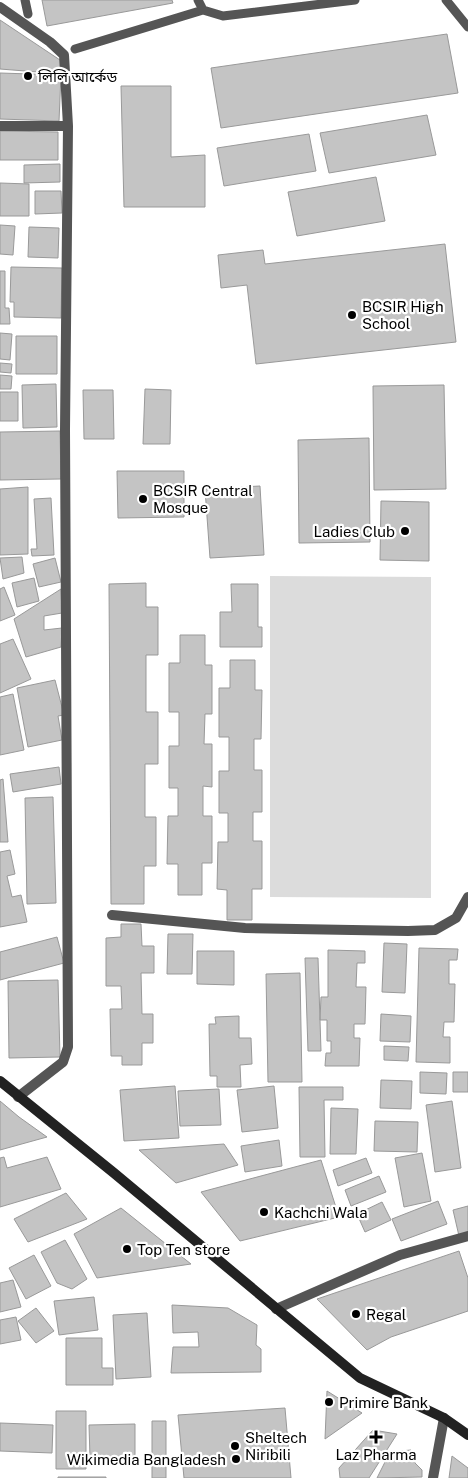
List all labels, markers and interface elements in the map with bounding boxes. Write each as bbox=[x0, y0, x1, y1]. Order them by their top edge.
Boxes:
place label: লিলি আর্কেড bbox=[37, 68, 117, 85]
marker: লিলি আর্কেড bbox=[22, 70, 34, 82]
place label: BCSIR High School bbox=[362, 298, 444, 332]
marker: BCSIR High School bbox=[346, 309, 358, 321]
place label: BCSIR Central Mosque bbox=[153, 482, 253, 516]
marker: BCSIR Central Mosque bbox=[137, 493, 149, 505]
place label: Ladies Club bbox=[314, 523, 395, 540]
marker: Ladies Club bbox=[399, 525, 411, 537]
place label: Kachchi Wala bbox=[274, 1204, 368, 1221]
marker: Kachchi Wala bbox=[258, 1206, 270, 1218]
place label: Top Ten store bbox=[137, 1241, 230, 1258]
marker: Top Ten store bbox=[121, 1243, 133, 1255]
place label: Regal bbox=[366, 1306, 406, 1323]
marker: Regal bbox=[350, 1308, 362, 1320]
place label: Primire Bank bbox=[339, 1394, 428, 1411]
marker: Primire Bank bbox=[323, 1396, 335, 1408]
place label: Sheltech Niribili bbox=[245, 1429, 307, 1463]
marker: Laz Pharma bbox=[370, 1431, 382, 1443]
marker: Sheltech Niribili bbox=[229, 1440, 241, 1452]
place label: Laz Pharma bbox=[335, 1446, 417, 1463]
place label: Wikimedia Bangladesh bbox=[67, 1451, 226, 1468]
marker: Wikimedia Bangladesh bbox=[230, 1453, 242, 1465]

